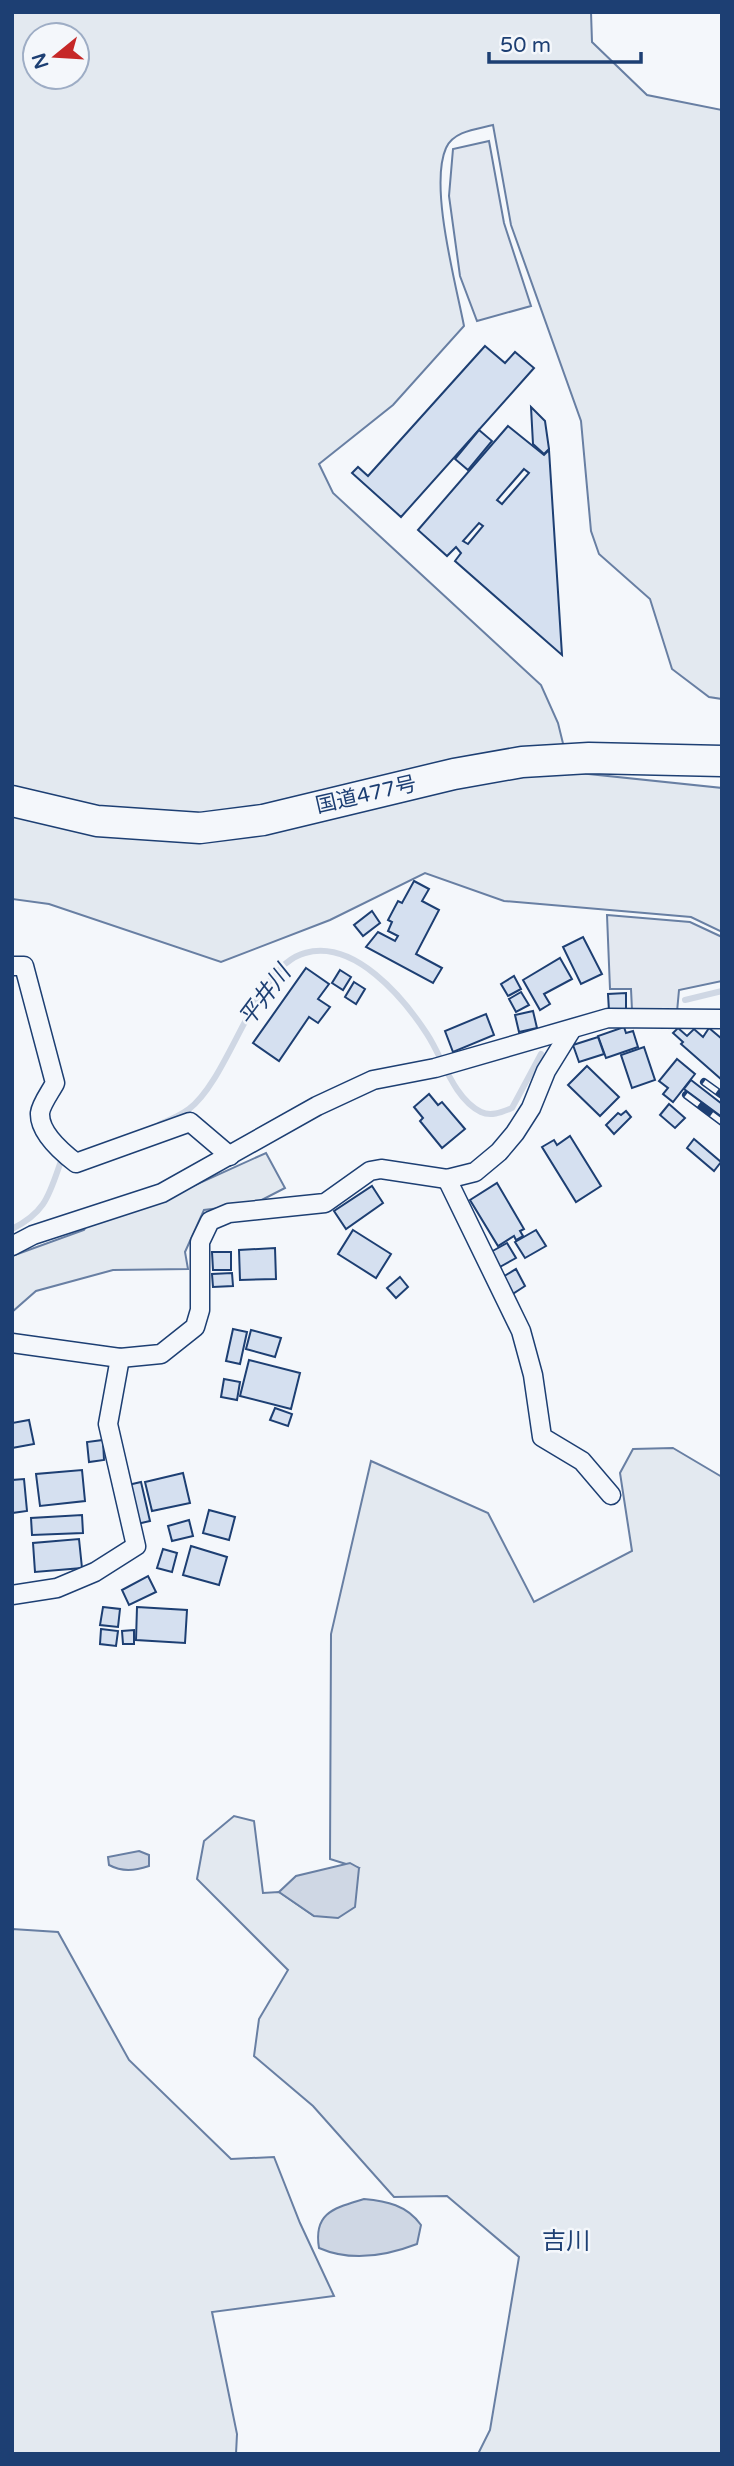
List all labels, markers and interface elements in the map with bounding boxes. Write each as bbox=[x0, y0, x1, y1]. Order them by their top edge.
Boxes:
north arrow bbox=[21, 21, 91, 91]
scale bar bbox=[489, 21, 641, 65]
text: 50 m bbox=[500, 33, 551, 58]
text: N bbox=[28, 50, 54, 72]
street label: 国道477号 bbox=[313, 771, 419, 819]
water label: 平井川 bbox=[233, 958, 299, 1032]
district label: 吉川 bbox=[542, 2227, 590, 2256]

